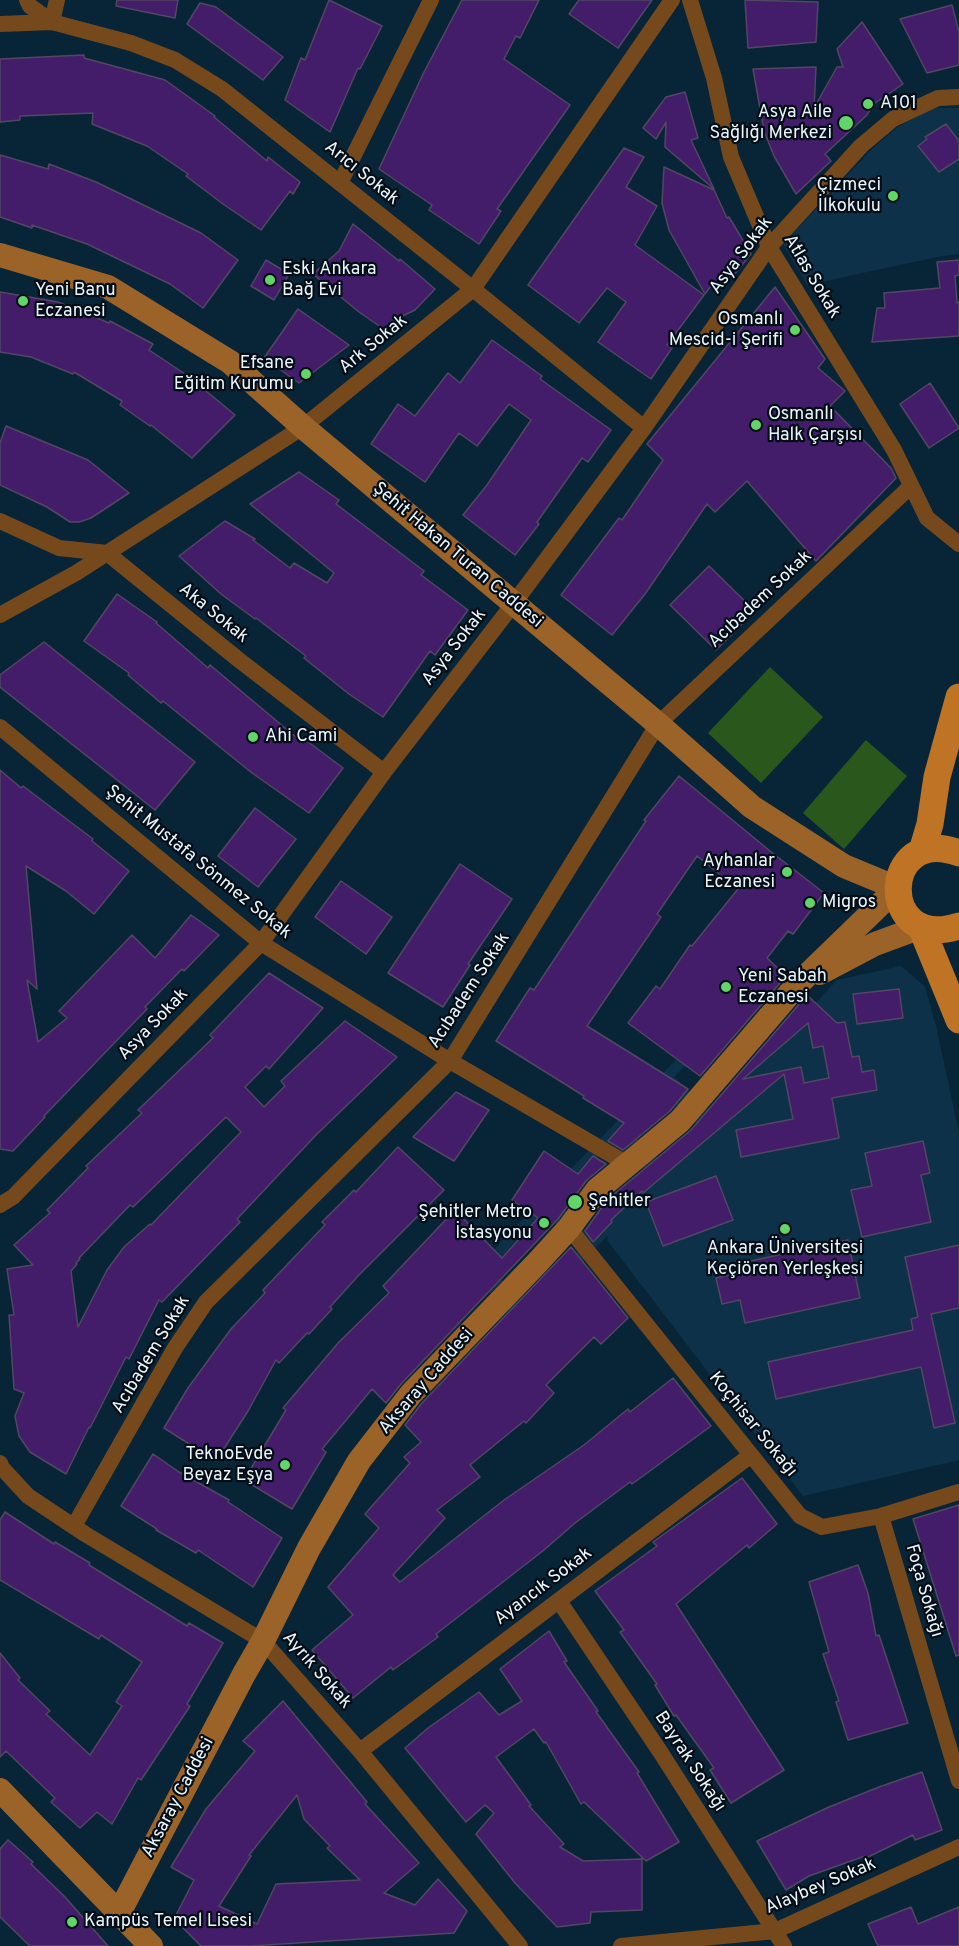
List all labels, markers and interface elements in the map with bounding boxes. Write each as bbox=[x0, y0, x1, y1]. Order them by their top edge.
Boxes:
place label: A101 bbox=[880, 93, 917, 115]
marker: A101 bbox=[861, 97, 875, 111]
place label: Asya Aile Sağlığı Merkezi bbox=[709, 102, 832, 144]
marker: Asya Aile Sağlığı Merkezi bbox=[837, 114, 855, 132]
street label: Arıcı Sokak bbox=[319, 137, 403, 211]
place label: Çizmeci İlkokulu bbox=[817, 175, 881, 218]
marker: Çizmeci İlkokulu bbox=[886, 189, 900, 203]
street label: Asya Sokak bbox=[706, 213, 778, 299]
street label: Atlas Sokak bbox=[778, 231, 844, 323]
place label: Eski Ankara Bağ Evi bbox=[282, 259, 377, 302]
marker: Eski Ankara Bağ Evi bbox=[263, 273, 277, 287]
place label: Yeni Banu Eczanesi bbox=[35, 280, 116, 322]
marker: Yeni Banu Eczanesi bbox=[16, 294, 30, 308]
place label: Osmanlı Mescid-i Şerifi bbox=[669, 309, 783, 352]
street label: Ark Sokak bbox=[336, 311, 412, 379]
marker: Osmanlı Mescid-i Şerifi bbox=[788, 323, 802, 337]
place label: Efsane Eğitim Kurumu bbox=[174, 353, 294, 395]
marker: Efsane Eğitim Kurumu bbox=[299, 367, 313, 381]
place label: Osmanlı Halk Çarşısı bbox=[768, 404, 862, 446]
marker: Osmanlı Halk Çarşısı bbox=[749, 418, 763, 432]
street label: Şehit Hakan Turan Caddesi bbox=[368, 478, 546, 634]
street label: Acıbadem Sokak bbox=[705, 546, 817, 654]
street label: Aka Sokak bbox=[174, 579, 252, 649]
street label: Asya Sokak bbox=[418, 605, 492, 691]
place label: Ahi Cami bbox=[265, 726, 337, 748]
marker: Ahi Cami bbox=[246, 730, 260, 744]
street label: Şehit Mustafa Sönmez Sokak bbox=[101, 781, 295, 945]
place label: Ayhanlar Eczanesi bbox=[703, 851, 775, 894]
marker: Ayhanlar Eczanesi bbox=[780, 865, 794, 879]
place label: Migros bbox=[822, 892, 876, 914]
marker: Migros bbox=[803, 896, 817, 910]
street label: Acıbadem Sokak bbox=[424, 929, 516, 1053]
place label: Yeni Sabah Eczanesi bbox=[738, 966, 827, 1008]
marker: Yeni Sabah Eczanesi bbox=[719, 980, 733, 994]
street label: Asya Sokak bbox=[114, 984, 194, 1066]
place label: Şehitler bbox=[588, 1191, 651, 1213]
marker: Şehitler bbox=[566, 1193, 584, 1211]
place label: Şehitler Metro İstasyonu bbox=[418, 1202, 532, 1244]
marker: Şehitler Metro İstasyonu bbox=[537, 1216, 551, 1230]
marker: Ankara Üniversitesi Keçiören Yerleşkesi bbox=[778, 1222, 792, 1236]
place label: Ankara Üniversitesi Keçiören Yerleşkesi bbox=[707, 1238, 863, 1280]
street label: Acıbadem Sokak bbox=[108, 1292, 196, 1418]
street label: Aksaray Caddesi bbox=[375, 1325, 479, 1439]
street label: Koçhisar Sokağı bbox=[703, 1368, 801, 1482]
place label: TeknoEvde Beyaz Eşya bbox=[183, 1444, 273, 1486]
marker: TeknoEvde Beyaz Eşya bbox=[278, 1458, 292, 1472]
street label: Foça Sokağı bbox=[899, 1542, 947, 1640]
street label: Ayancık Sokak bbox=[491, 1543, 597, 1631]
street label: Ayrık Sokak bbox=[277, 1628, 355, 1714]
street label: Bayrak Sokağı bbox=[649, 1708, 729, 1816]
street label: Aksaray Caddesi bbox=[138, 1734, 220, 1862]
street label: Alaybey Sokak bbox=[762, 1854, 880, 1920]
place label: Kampüs Temel Lisesi bbox=[84, 1911, 252, 1933]
marker: Kampüs Temel Lisesi bbox=[65, 1915, 79, 1929]

